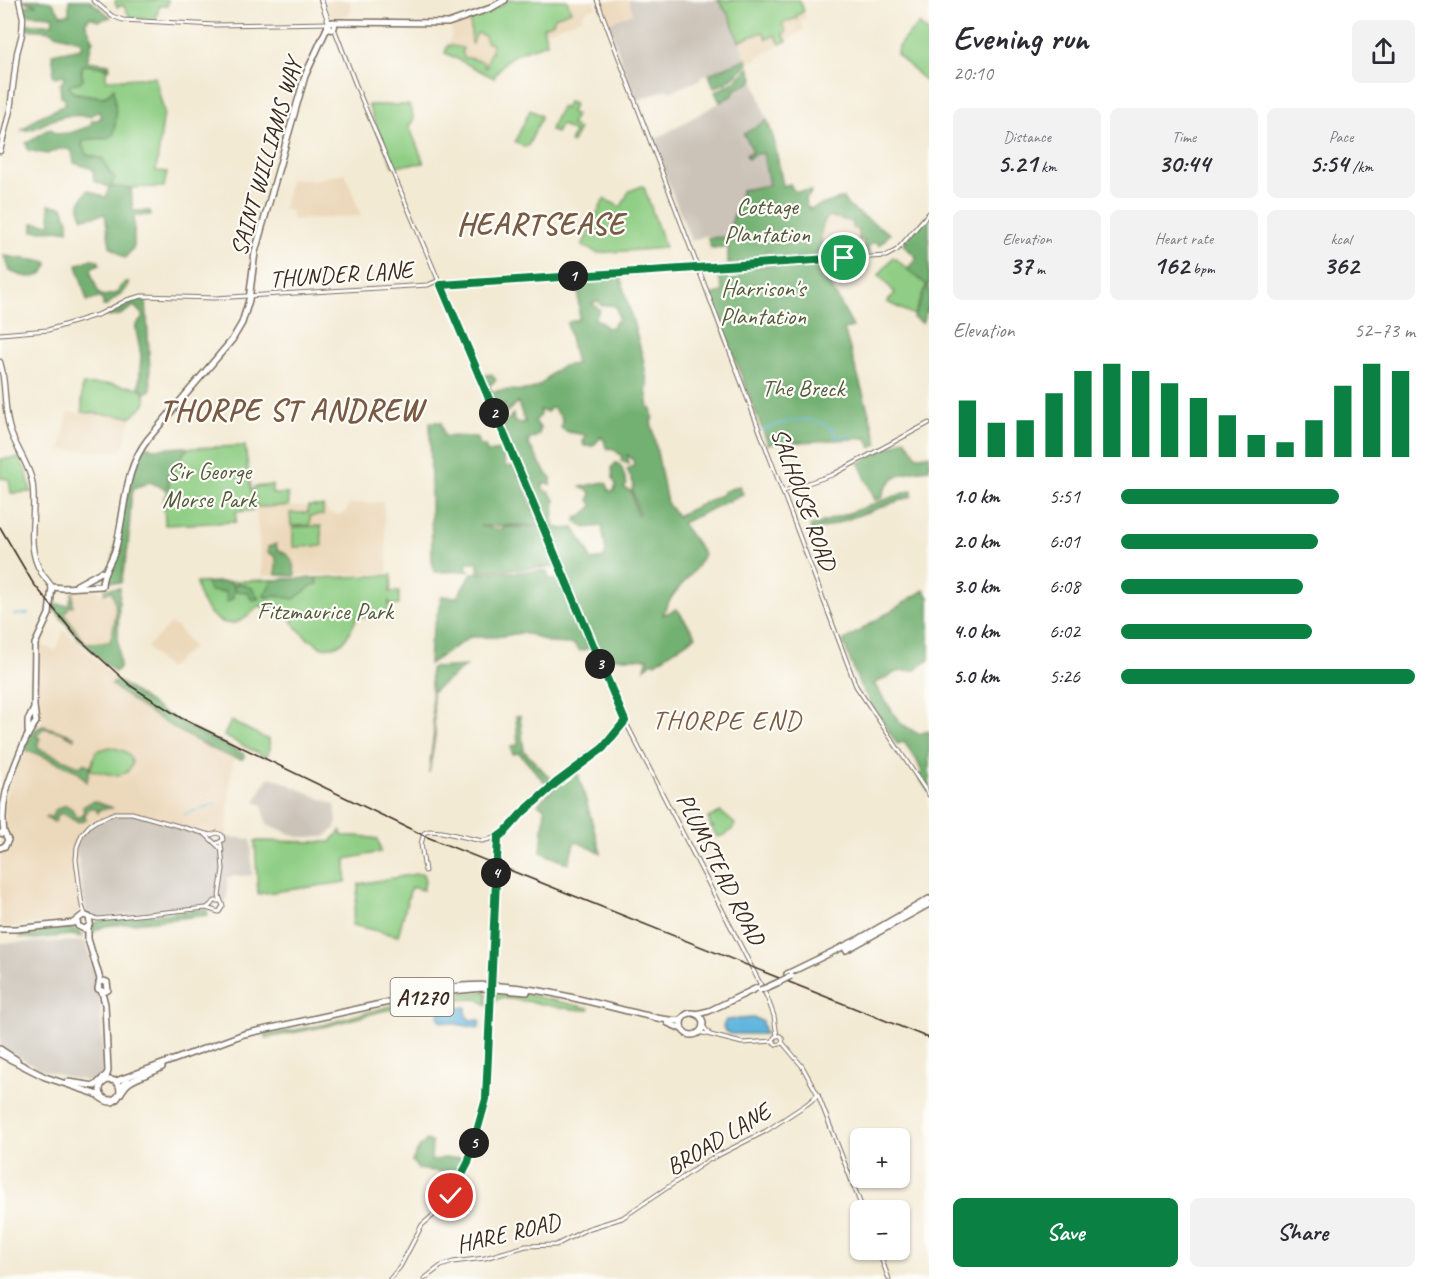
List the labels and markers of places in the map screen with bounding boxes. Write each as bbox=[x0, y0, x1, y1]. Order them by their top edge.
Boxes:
pin bbox=[818, 232, 869, 283]
pin: 1 bbox=[558, 261, 588, 291]
pin: 2 bbox=[479, 398, 509, 428]
pin: 3 bbox=[585, 649, 615, 679]
pin: 4 bbox=[481, 858, 511, 888]
pin: 5 bbox=[459, 1128, 489, 1158]
pin bbox=[425, 1170, 476, 1221]

